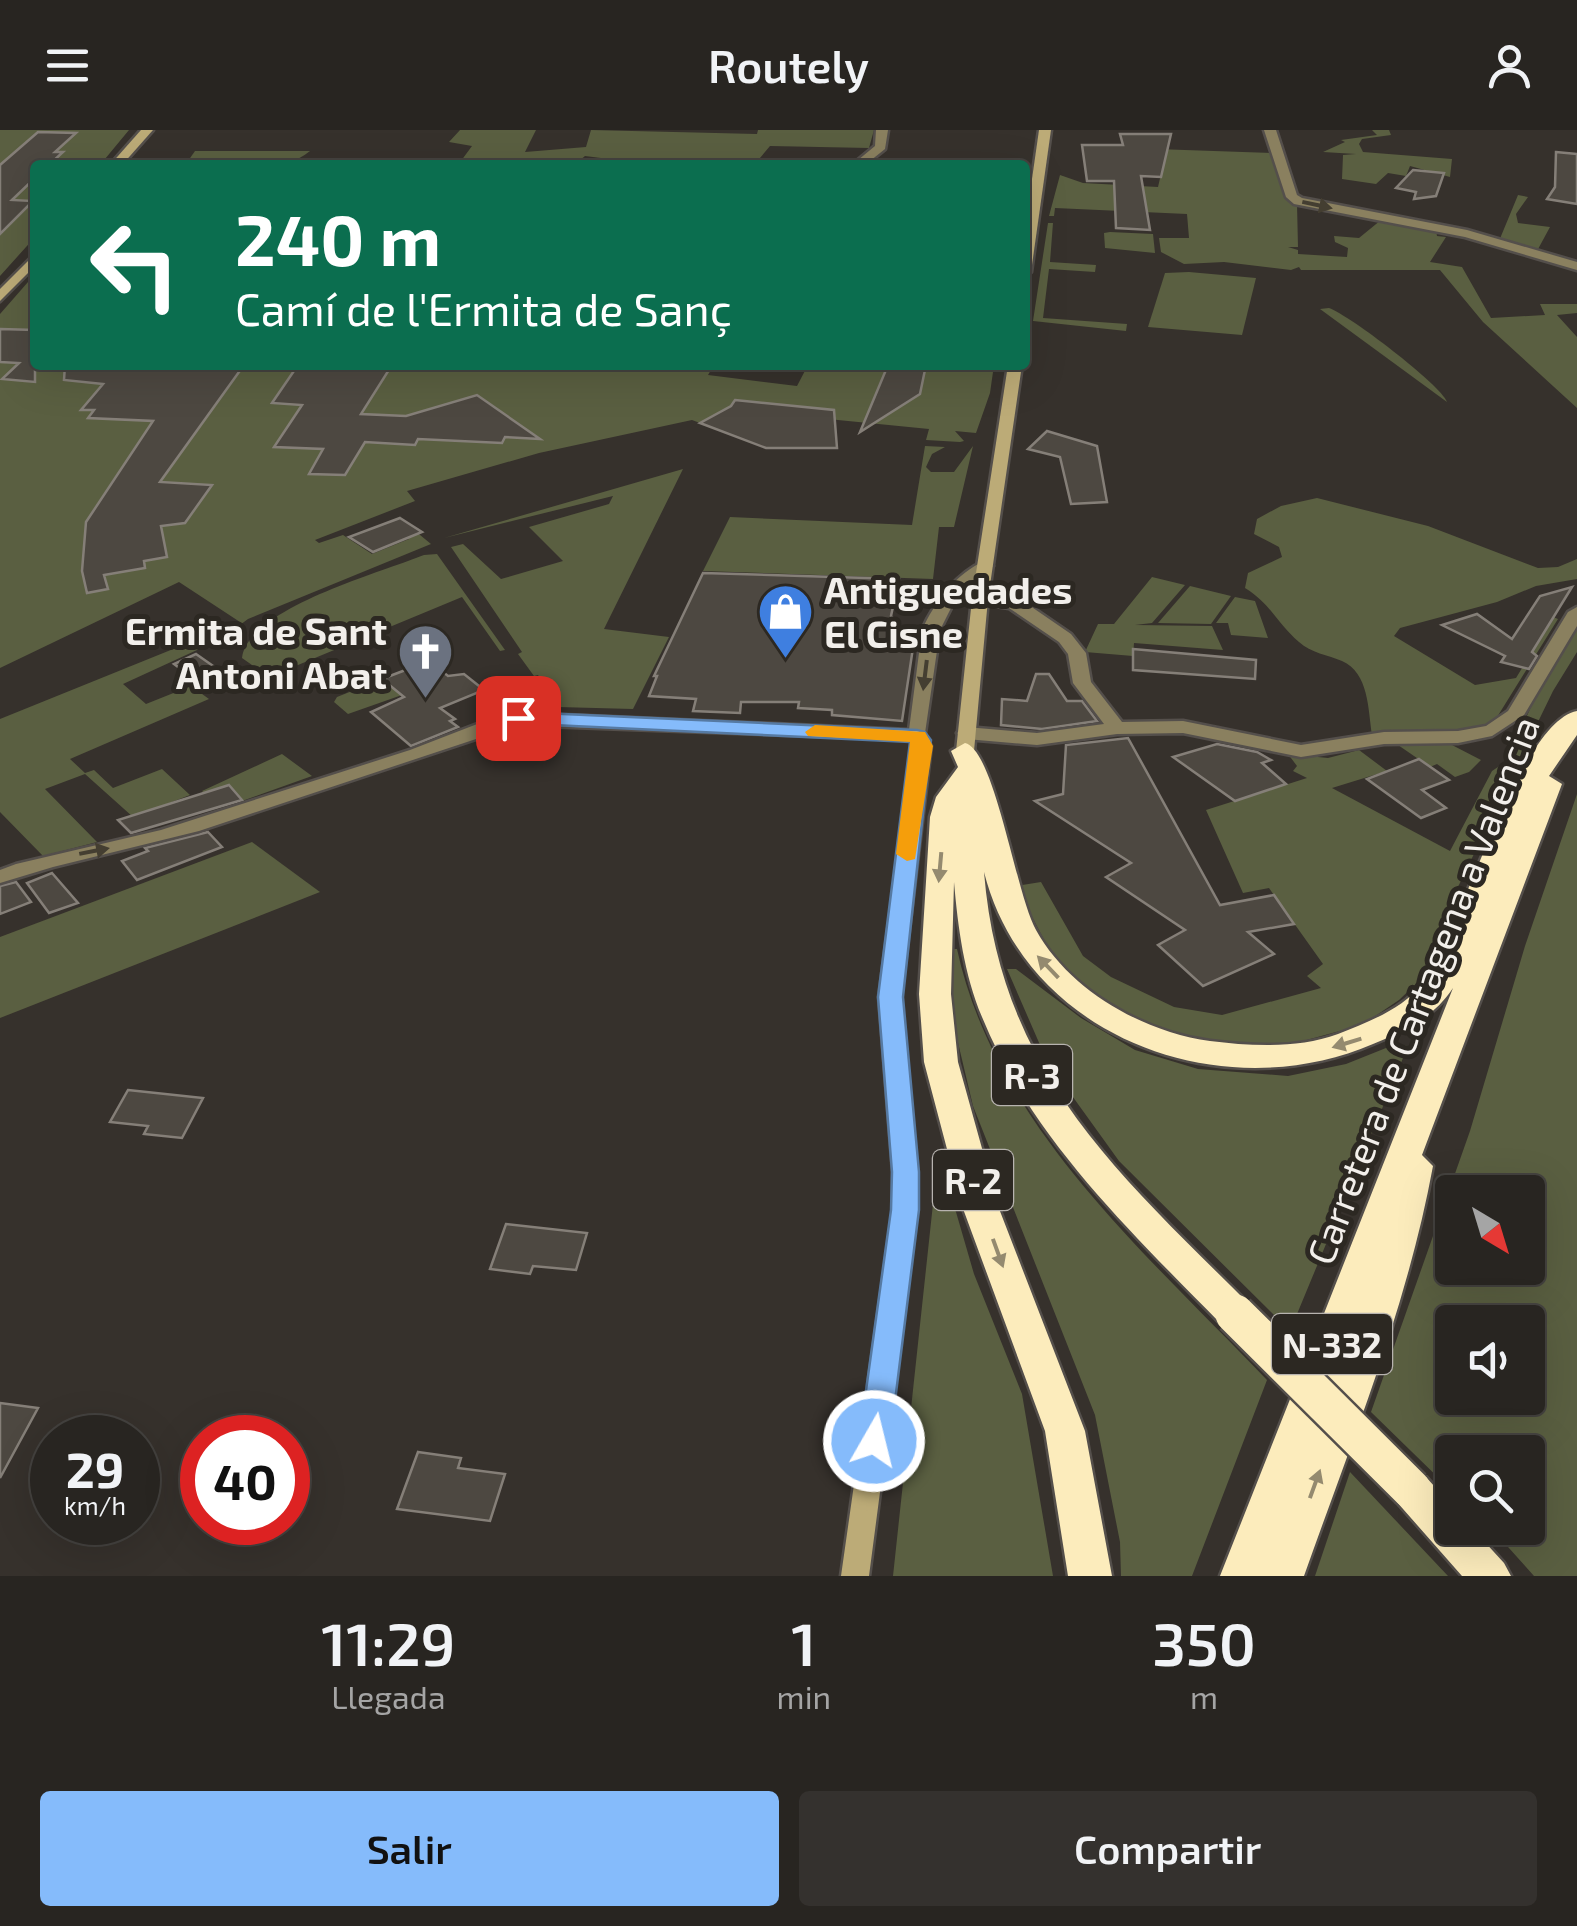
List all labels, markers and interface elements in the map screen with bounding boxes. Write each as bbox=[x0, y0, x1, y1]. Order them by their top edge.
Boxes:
icon: menu bbox=[40, 38, 95, 93]
text: Routely bbox=[708, 38, 869, 92]
icon: person bbox=[1482, 38, 1537, 93]
text: 240 m bbox=[235, 196, 441, 280]
one-way arrow bbox=[1302, 198, 1333, 214]
icon: left bbox=[70, 200, 200, 330]
text: Camí de l'Ermita de Sanç bbox=[235, 281, 732, 335]
place label: Antiguedades El Cisne bbox=[824, 566, 1072, 656]
shop icon: Antiguedades El Cisne bbox=[755, 581, 815, 660]
place label: Ermita de Sant Antoni Abat bbox=[125, 607, 387, 697]
church icon: Ermita de Sant Antoni Abat bbox=[396, 622, 456, 701]
one-way arrow bbox=[917, 660, 933, 692]
pin bbox=[476, 676, 561, 761]
icon: arrive bbox=[491, 691, 546, 746]
street label: Carretera de Cartagena a Valencia bbox=[1296, 710, 1548, 1270]
one-way arrow bbox=[78, 842, 109, 858]
one-way arrow bbox=[932, 851, 948, 883]
one-way arrow bbox=[1037, 955, 1060, 979]
one-way arrow bbox=[1331, 1036, 1361, 1051]
road number: R-3 bbox=[992, 1045, 1072, 1105]
road number: R-2 bbox=[933, 1150, 1013, 1210]
north arrow bbox=[1435, 1175, 1545, 1285]
map controls bbox=[1435, 1175, 1545, 1545]
one-way arrow bbox=[991, 1238, 1006, 1268]
button: sound bbox=[1435, 1305, 1545, 1415]
road number: N-332 bbox=[1272, 1314, 1392, 1374]
position arrow bbox=[822, 1389, 926, 1493]
speed limit sign: 40 bbox=[180, 1415, 310, 1545]
button: search bbox=[1435, 1435, 1545, 1545]
text: 29 bbox=[66, 1438, 124, 1498]
one-way arrow bbox=[1308, 1469, 1323, 1499]
text: km/h bbox=[64, 1490, 126, 1520]
text: 11:29 bbox=[321, 1606, 455, 1678]
text: 1 bbox=[791, 1606, 816, 1678]
text: 350 bbox=[1152, 1606, 1256, 1678]
text: Llegada bbox=[331, 1677, 445, 1715]
text: min bbox=[777, 1677, 831, 1715]
text: m bbox=[1190, 1677, 1218, 1715]
button: Salir bbox=[40, 1791, 779, 1906]
button: Compartir bbox=[799, 1791, 1537, 1906]

